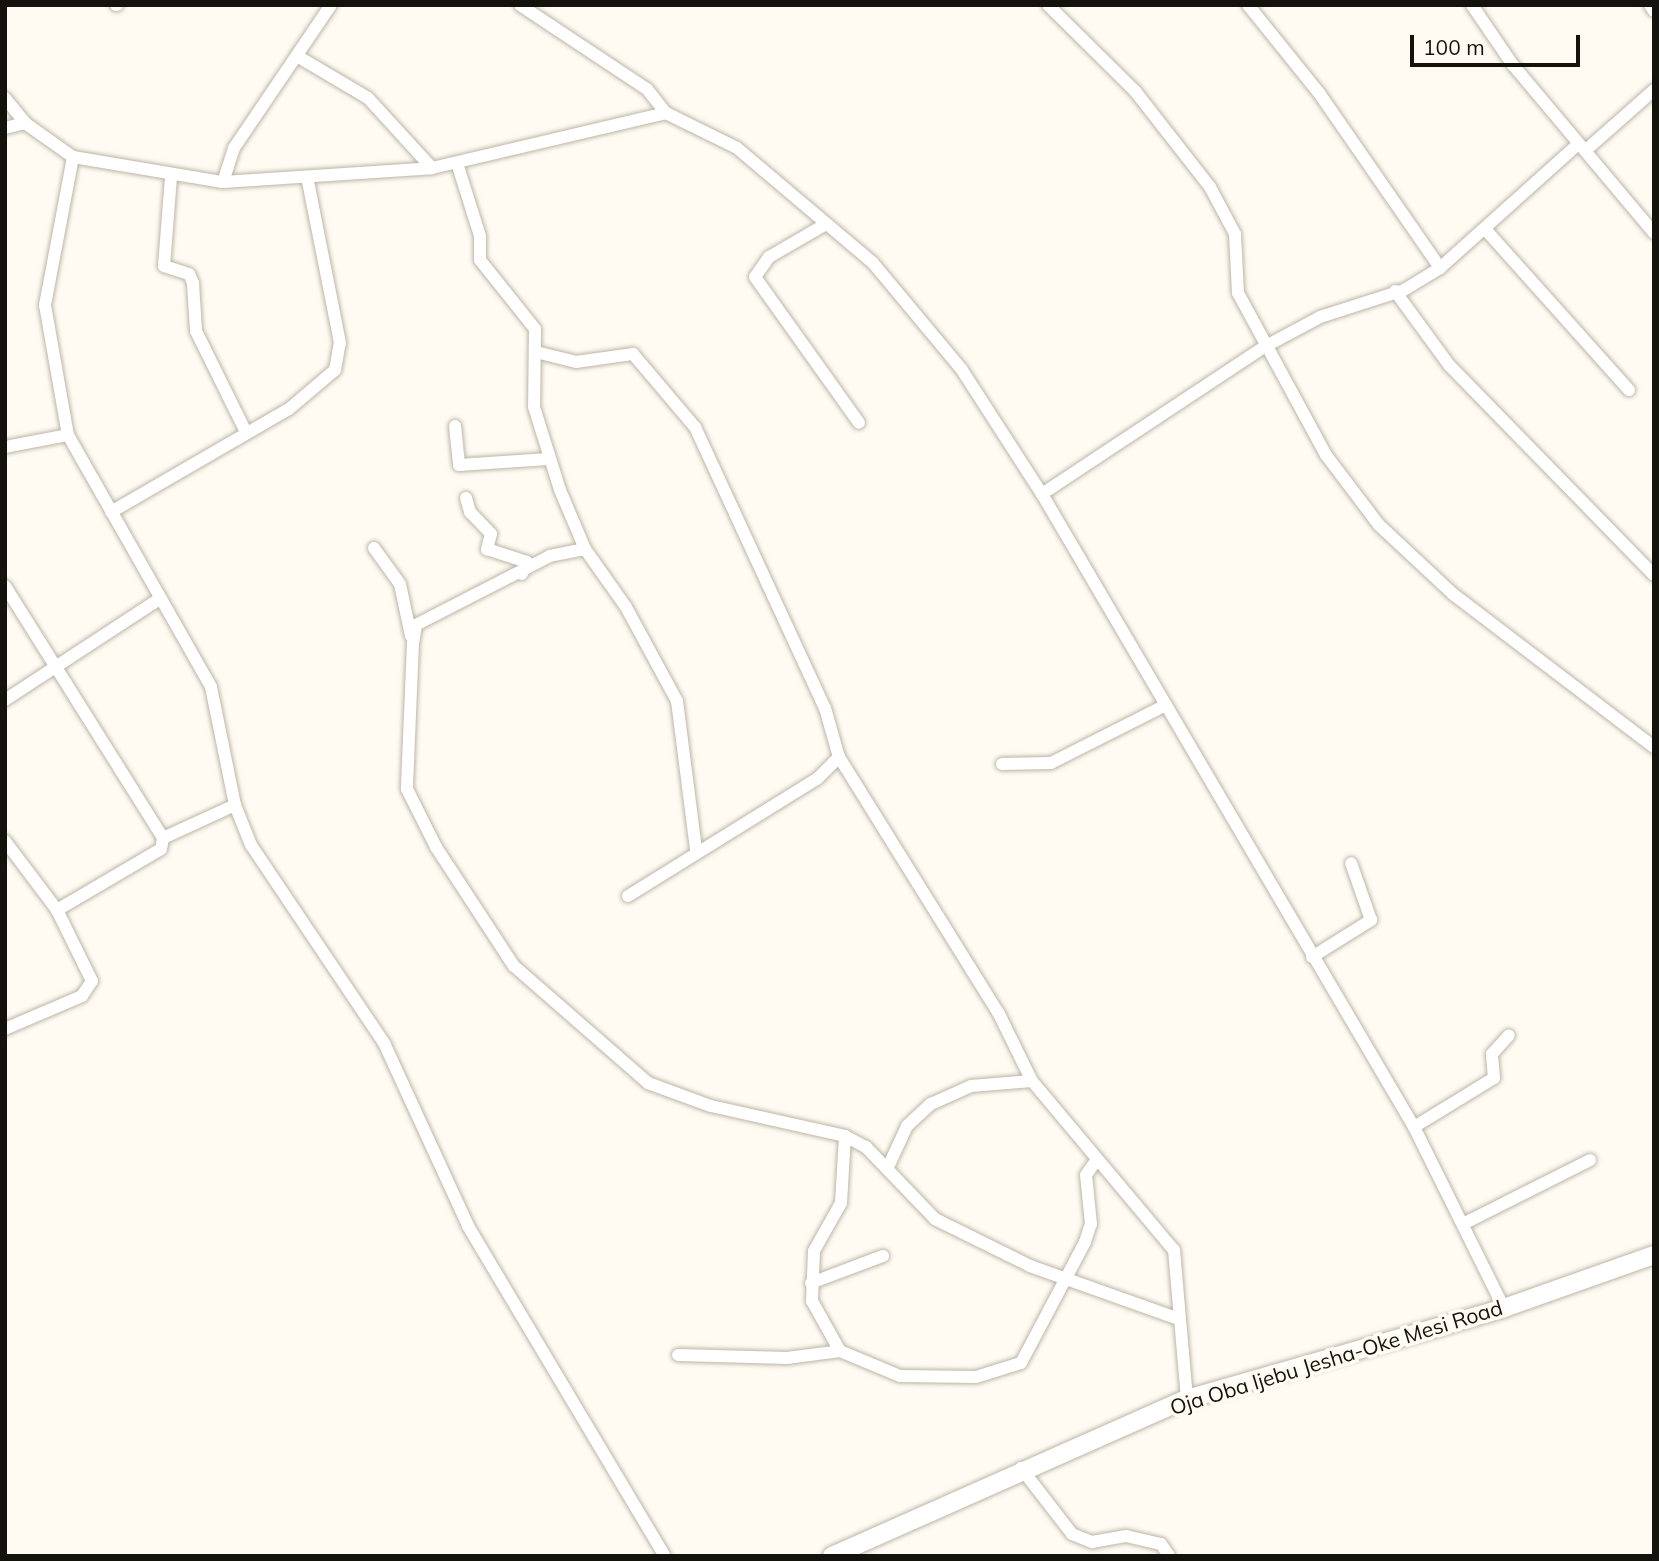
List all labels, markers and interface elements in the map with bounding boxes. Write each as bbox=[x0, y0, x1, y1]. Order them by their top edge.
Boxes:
scale bar bbox=[1414, 21, 1584, 65]
text: 100 m bbox=[1423, 34, 1485, 60]
street label: Oja Oba Ijebu Jesha-Oke Mesi Road bbox=[1167, 1294, 1505, 1420]

